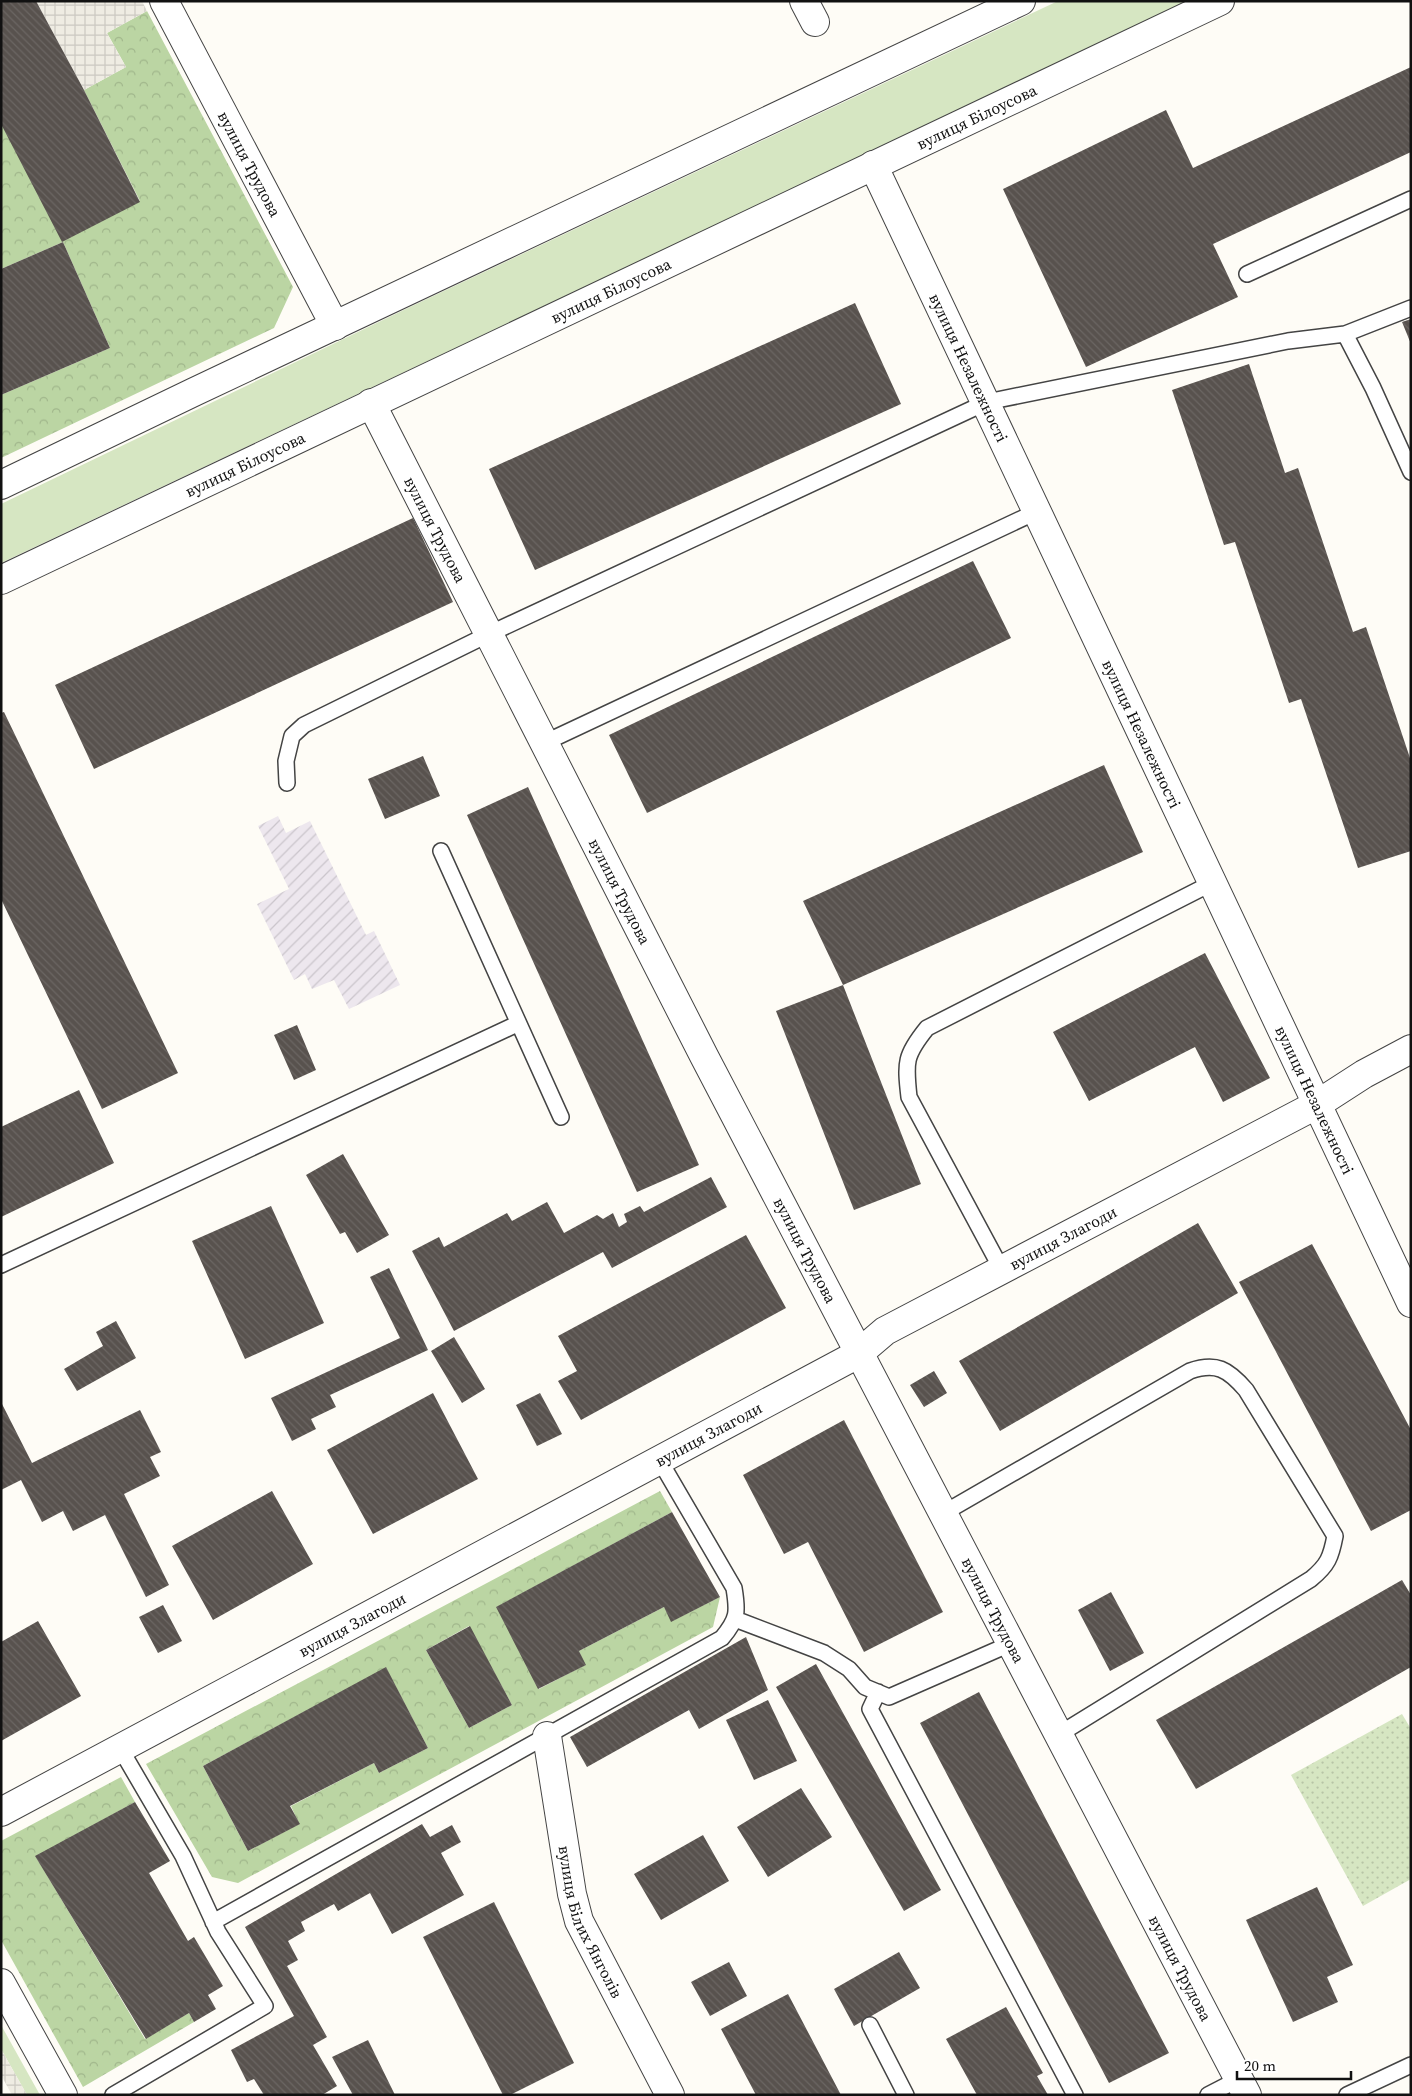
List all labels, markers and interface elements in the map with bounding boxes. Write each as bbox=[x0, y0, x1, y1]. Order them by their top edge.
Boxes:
street label: вулиця Білоусова bbox=[913, 78, 1041, 155]
street label: вулиця Трудова bbox=[213, 107, 287, 221]
street label: вулиця Білоусова bbox=[547, 252, 675, 328]
street label: вулиця Незалежності bbox=[924, 290, 1013, 446]
street label: вулиця Білоусова bbox=[181, 426, 309, 502]
street label: вулиця Трудова bbox=[399, 473, 472, 587]
street label: вулиця Незалежності bbox=[1097, 656, 1187, 812]
street label: вулиця Трудова bbox=[584, 834, 657, 949]
street label: вулиця Незалежності bbox=[1270, 1022, 1360, 1178]
street label: вулиця Трудова bbox=[769, 1193, 843, 1308]
street label: вулиця Злагоди bbox=[1005, 1200, 1120, 1275]
street label: вулиця Злагоди bbox=[651, 1396, 766, 1472]
street label: вулиця Трудова bbox=[957, 1553, 1031, 1667]
street label: вулиця Злагоди bbox=[295, 1587, 409, 1662]
street label: вулиця Білих Янголів bbox=[553, 1844, 628, 2002]
street label: вулиця Трудова bbox=[1144, 1911, 1218, 2025]
scale bar bbox=[1237, 2048, 1351, 2080]
text: 20 m bbox=[1244, 2055, 1276, 2076]

